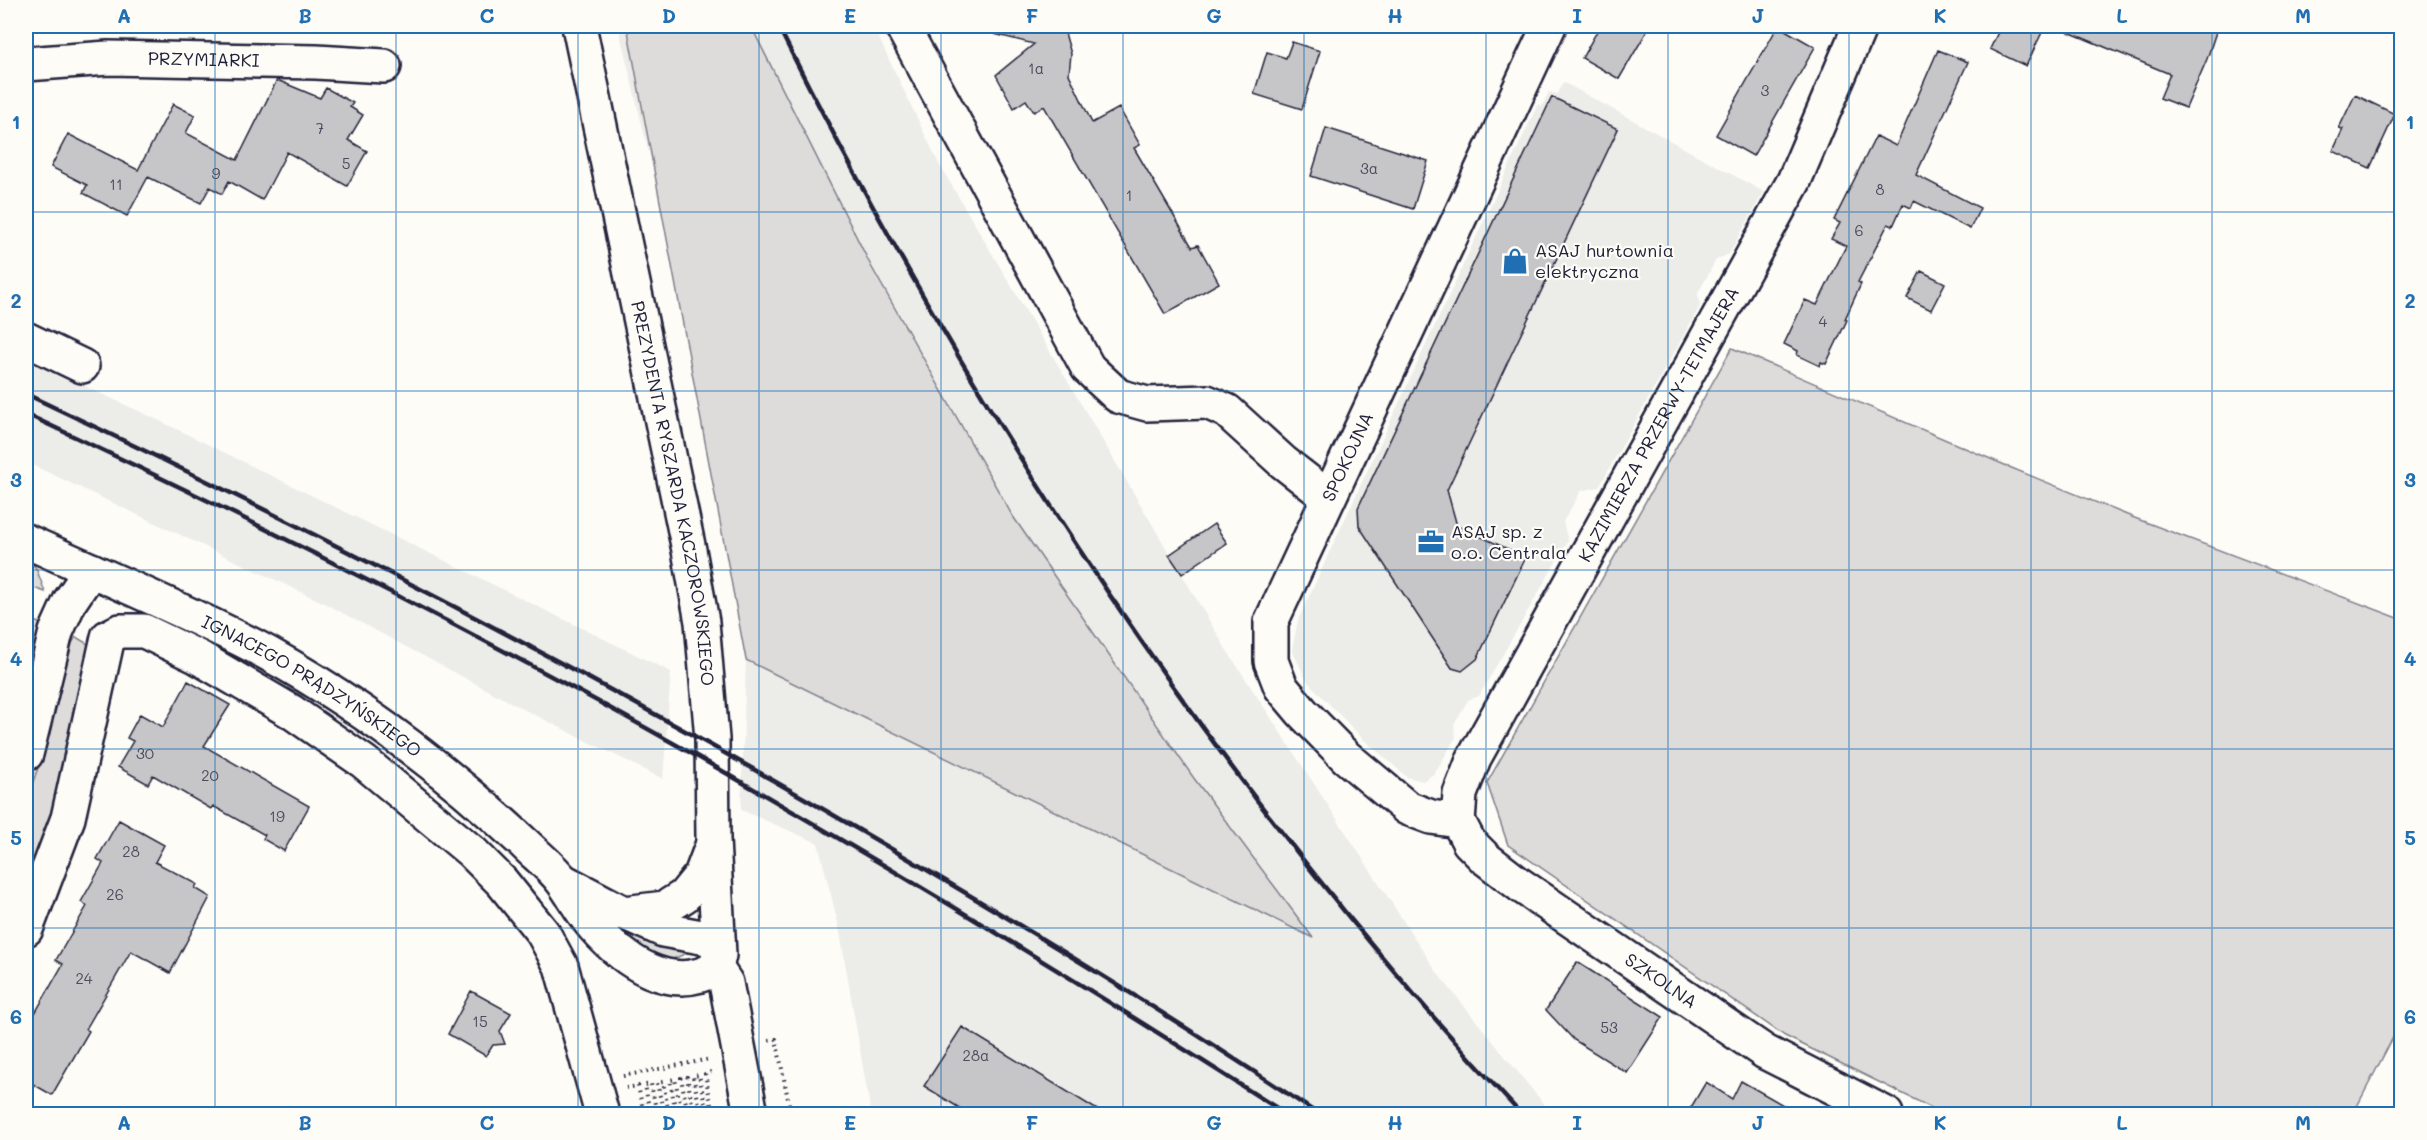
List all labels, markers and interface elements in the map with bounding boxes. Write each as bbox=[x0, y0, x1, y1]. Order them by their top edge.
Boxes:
text: A bbox=[117, 2, 131, 28]
text: B bbox=[298, 2, 312, 28]
text: C bbox=[480, 2, 495, 28]
text: D bbox=[662, 2, 676, 28]
text: E bbox=[844, 2, 856, 28]
text: F bbox=[1026, 2, 1039, 28]
text: G bbox=[1206, 2, 1222, 28]
text: H bbox=[1387, 2, 1403, 28]
text: I bbox=[1572, 2, 1582, 28]
text: J bbox=[1751, 2, 1765, 28]
text: K bbox=[1933, 2, 1947, 28]
text: L bbox=[2116, 2, 2128, 28]
text: M bbox=[2295, 2, 2311, 28]
street label: PRZYMIARKI bbox=[148, 46, 260, 72]
house number: 1a bbox=[1028, 58, 1044, 78]
house number: 3 bbox=[1761, 80, 1770, 100]
text: 1 bbox=[12, 108, 20, 134]
text: 1 bbox=[2406, 108, 2414, 134]
house number: 7 bbox=[316, 118, 324, 138]
house number: 5 bbox=[342, 153, 350, 173]
house number: 3a bbox=[1360, 158, 1378, 178]
house number: 9 bbox=[212, 163, 221, 183]
house number: 11 bbox=[109, 174, 123, 194]
house number: 8 bbox=[1875, 179, 1885, 199]
house number: 1 bbox=[1126, 185, 1132, 205]
house number: 6 bbox=[1854, 220, 1864, 240]
place label: ASAJ hurtownia elektryczna bbox=[1535, 238, 1674, 283]
shop icon: ASAJ hurtownia elektryczna bbox=[1500, 246, 1530, 276]
street label: KAZIMIERZA PRZERWY-TETMAJERA bbox=[1572, 282, 1744, 566]
text: 2 bbox=[10, 287, 22, 313]
text: 2 bbox=[2404, 287, 2416, 313]
street label: PREZYDENTA RYSZARDA KACZOROWSKIEGO bbox=[626, 299, 720, 687]
house number: 4 bbox=[1819, 311, 1828, 331]
street label: SPOKOJNA bbox=[1316, 408, 1378, 505]
text: 3 bbox=[10, 466, 22, 492]
text: 3 bbox=[2404, 466, 2416, 492]
place label: ASAJ sp. z o.o. Centrala bbox=[1451, 519, 1567, 564]
office icon: ASAJ sp. z o.o. Centrala bbox=[1416, 527, 1446, 557]
street label: IGNACEGO PRĄDZYŃSKIEGO bbox=[198, 609, 427, 762]
text: 4 bbox=[10, 645, 23, 671]
text: 4 bbox=[2404, 645, 2417, 671]
house number: 30 bbox=[136, 743, 154, 763]
house number: 20 bbox=[201, 765, 219, 785]
house number: 19 bbox=[269, 806, 285, 826]
text: 5 bbox=[10, 824, 22, 850]
text: 5 bbox=[2404, 824, 2416, 850]
house number: 28 bbox=[122, 841, 140, 861]
house number: 26 bbox=[106, 884, 124, 904]
street label: SZKOLNA bbox=[1620, 947, 1702, 1013]
house number: 24 bbox=[75, 968, 93, 988]
text: 6 bbox=[10, 1003, 22, 1029]
text: 6 bbox=[2404, 1003, 2416, 1029]
house number: 15 bbox=[472, 1011, 488, 1031]
house number: 53 bbox=[1600, 1017, 1618, 1037]
house number: 28a bbox=[963, 1045, 989, 1065]
text: A bbox=[117, 1109, 131, 1135]
text: B bbox=[298, 1109, 312, 1135]
text: C bbox=[480, 1109, 495, 1135]
text: D bbox=[662, 1109, 676, 1135]
text: E bbox=[844, 1109, 856, 1135]
text: F bbox=[1026, 1109, 1039, 1135]
text: G bbox=[1206, 1109, 1222, 1135]
text: H bbox=[1387, 1109, 1403, 1135]
text: I bbox=[1572, 1109, 1582, 1135]
text: J bbox=[1751, 1109, 1765, 1135]
text: K bbox=[1933, 1109, 1947, 1135]
text: L bbox=[2116, 1109, 2128, 1135]
text: M bbox=[2295, 1109, 2311, 1135]

